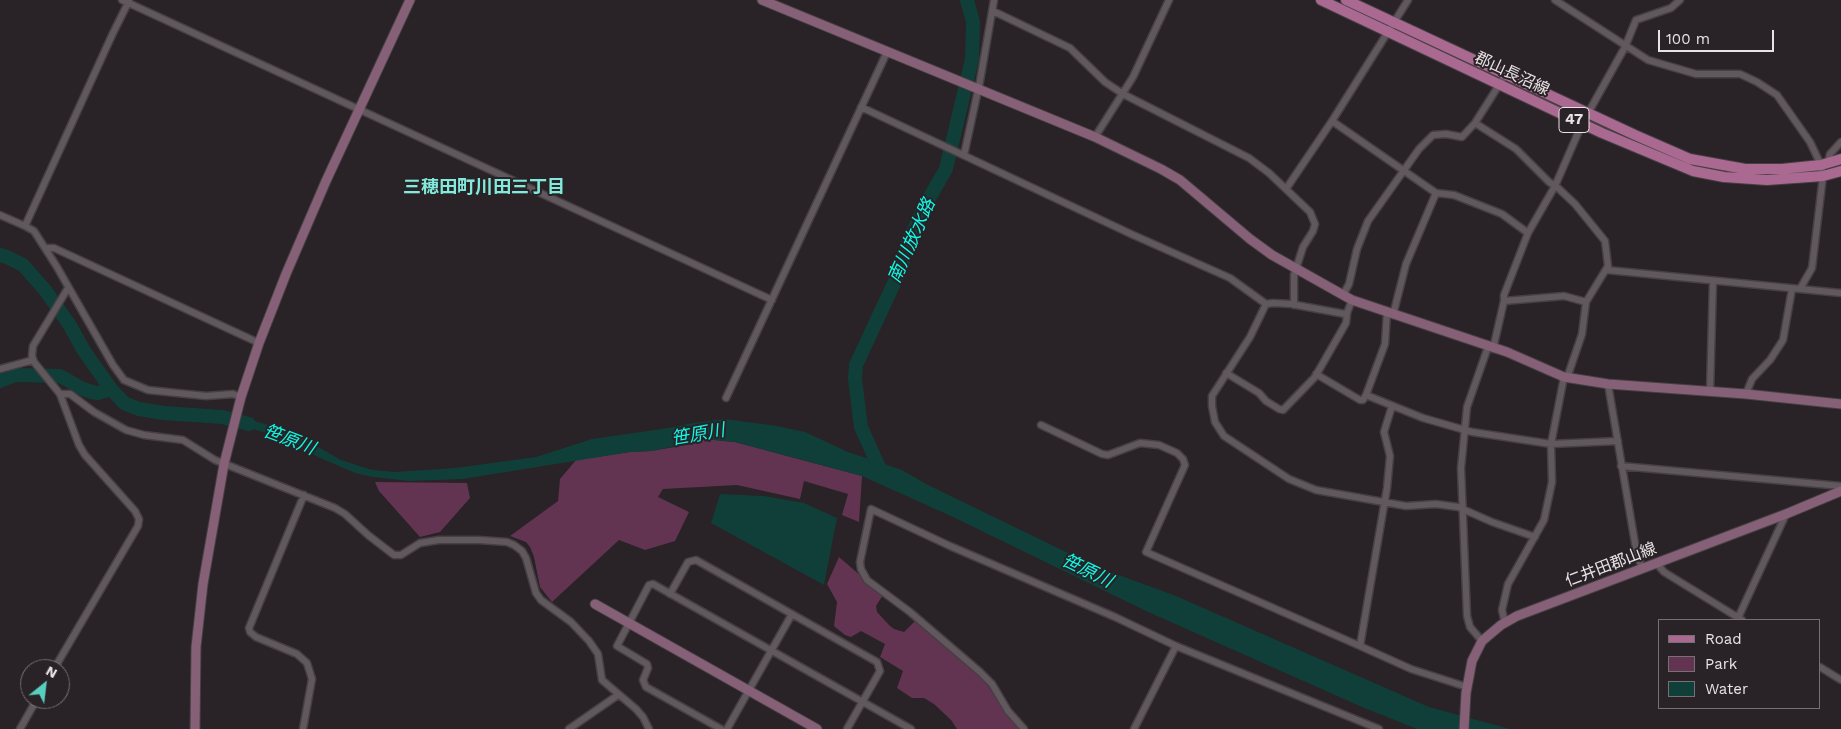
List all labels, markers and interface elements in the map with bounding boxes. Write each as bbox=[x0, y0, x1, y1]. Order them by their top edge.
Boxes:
scale bar bbox=[1661, 20, 1777, 52]
text: 100 m bbox=[1666, 30, 1710, 48]
street label: 郡山長沼線 bbox=[1472, 48, 1552, 100]
road number: 47 bbox=[1559, 108, 1589, 132]
district label: 三穂田町川田三丁目 bbox=[403, 177, 565, 199]
water label: 南川放水路 bbox=[884, 195, 940, 287]
water label: 笹原川 bbox=[260, 420, 318, 460]
water label: 笹原川 bbox=[670, 420, 726, 450]
street label: 仁井田郡山線 bbox=[1563, 539, 1659, 591]
water label: 笹原川 bbox=[1058, 549, 1116, 593]
legend bbox=[1658, 619, 1821, 709]
text: Road bbox=[1705, 630, 1742, 648]
text: Park bbox=[1705, 655, 1737, 673]
north arrow bbox=[20, 659, 70, 709]
text: N bbox=[43, 662, 60, 681]
text: Water bbox=[1705, 680, 1748, 698]

